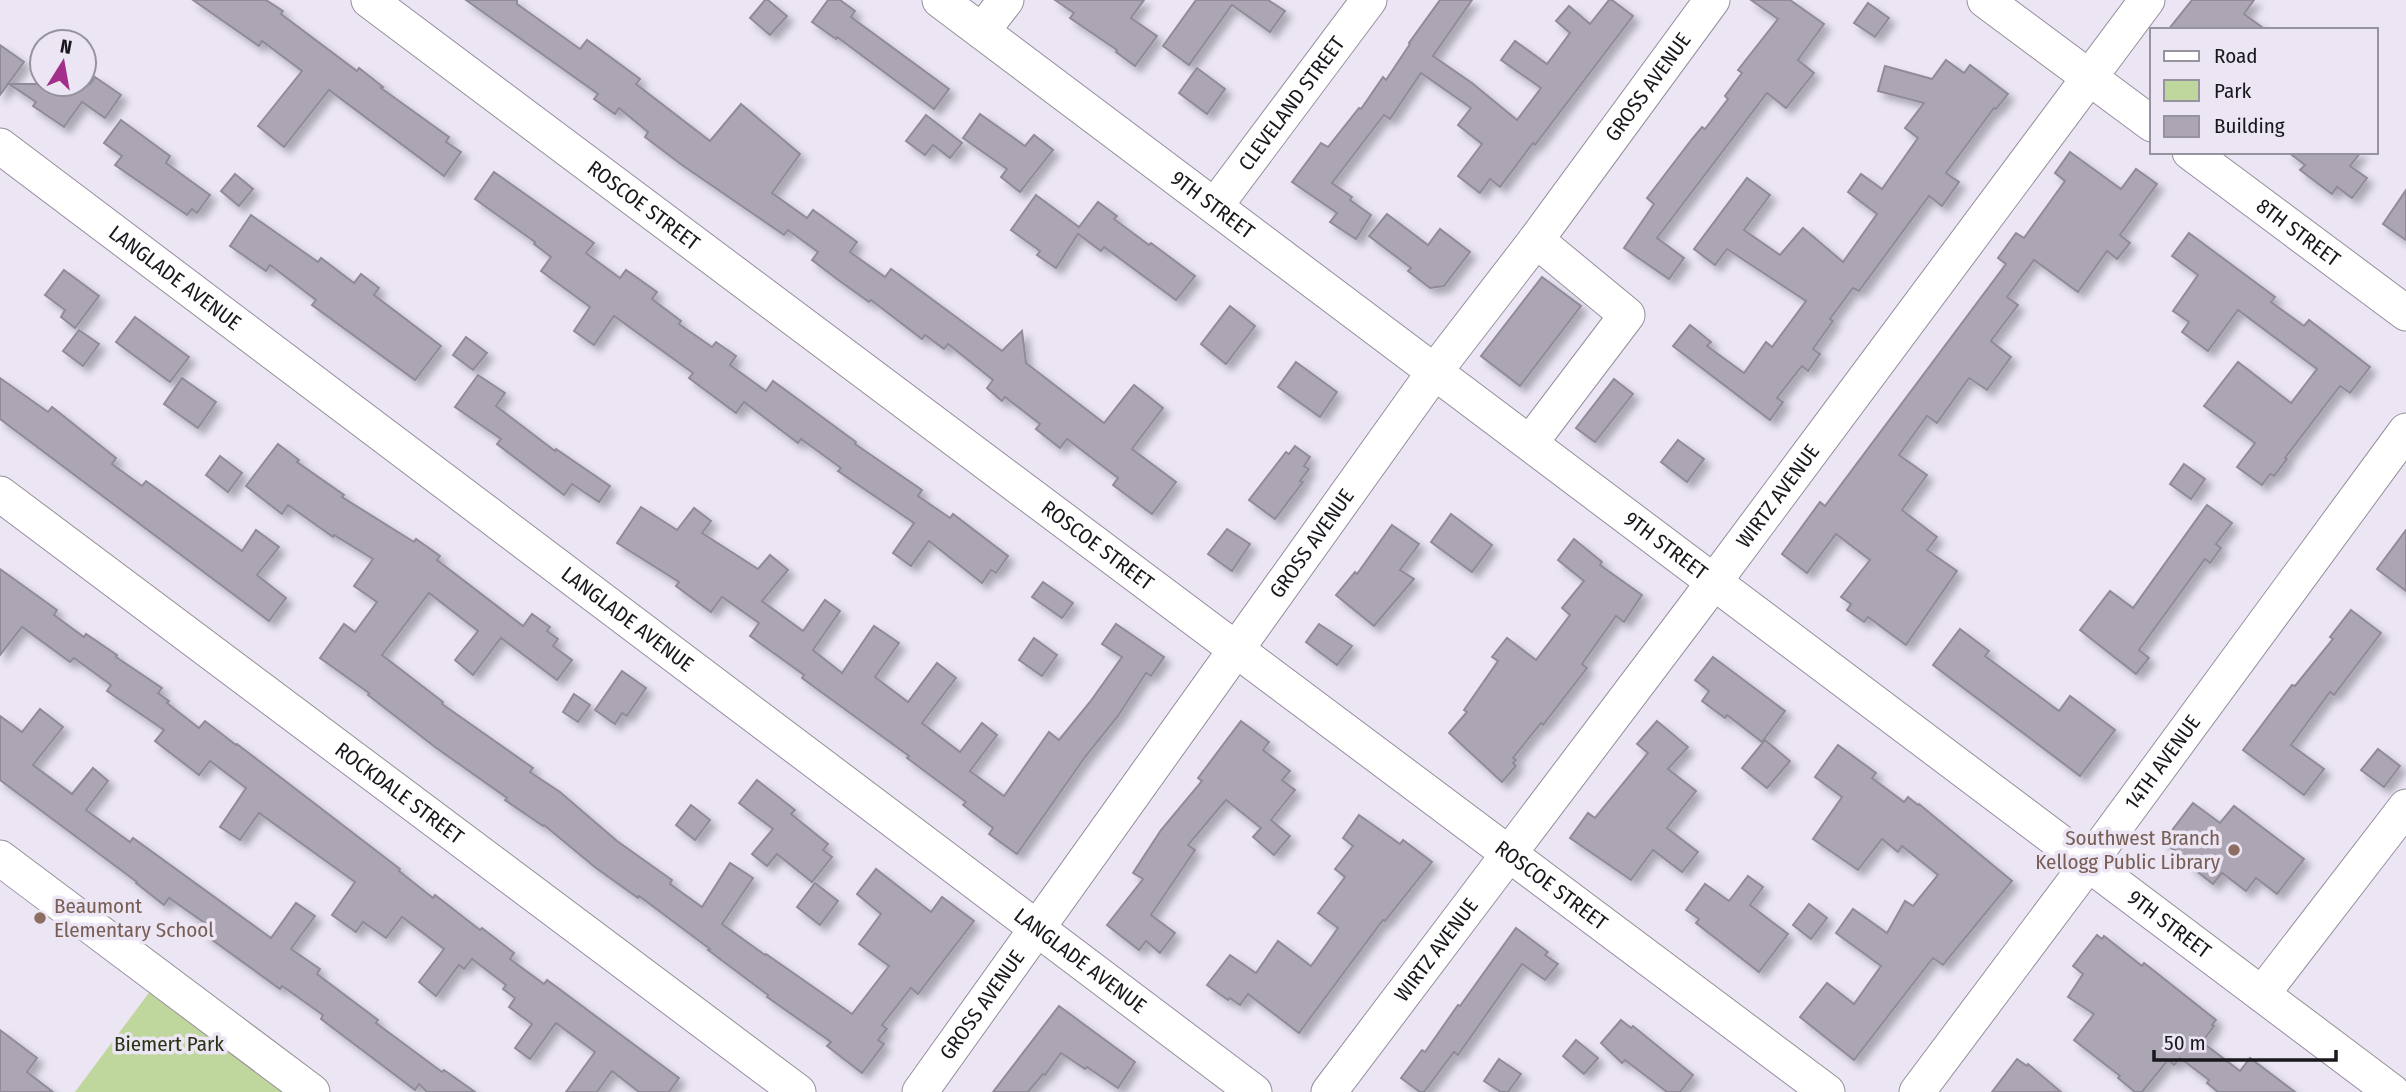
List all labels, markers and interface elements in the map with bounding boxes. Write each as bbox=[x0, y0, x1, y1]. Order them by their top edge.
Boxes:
north arrow bbox=[28, 28, 98, 98]
street label: GROSS AVENUE bbox=[1600, 28, 1697, 147]
legend bbox=[2150, 28, 2378, 154]
street label: CLEVELAND STREET bbox=[1233, 31, 1350, 176]
text: N bbox=[58, 34, 74, 59]
text: Road bbox=[2214, 43, 2258, 69]
text: Park bbox=[2214, 78, 2252, 104]
text: Building bbox=[2214, 113, 2285, 139]
street label: ROSCOE STREET bbox=[582, 155, 705, 256]
street label: 9TH STREET bbox=[1166, 165, 1260, 245]
street label: 8TH STREET bbox=[2251, 193, 2346, 273]
street label: LANGLADE AVENUE bbox=[104, 220, 246, 336]
street label: WIRTZ AVENUE bbox=[1731, 439, 1825, 553]
street label: GROSS AVENUE bbox=[1264, 484, 1360, 603]
street label: ROSCOE STREET bbox=[1036, 495, 1159, 596]
street label: 9TH STREET bbox=[1619, 506, 1713, 586]
street label: LANGLADE AVENUE bbox=[556, 561, 699, 678]
street label: 14TH AVENUE bbox=[2119, 710, 2206, 815]
street label: ROCKDALE STREET bbox=[330, 737, 469, 850]
place label: Southwest Branch Kellogg Public Library bbox=[2035, 825, 2221, 875]
street label: ROSCOE STREET bbox=[1490, 835, 1613, 936]
marker: Southwest Branch Kellogg Public Library bbox=[2226, 842, 2242, 858]
street label: 9TH STREET bbox=[2122, 885, 2216, 964]
place label: Beaumont Elementary School bbox=[54, 893, 214, 943]
street label: WIRTZ AVENUE bbox=[1389, 893, 1484, 1007]
street label: LANGLADE AVENUE bbox=[1009, 903, 1151, 1019]
marker: Beaumont Elementary School bbox=[32, 910, 48, 926]
street label: GROSS AVENUE bbox=[934, 945, 1030, 1065]
scale bar bbox=[2154, 1018, 2336, 1062]
text: 50 m bbox=[2164, 1030, 2206, 1056]
park label: Biemert Park bbox=[114, 1031, 224, 1057]

